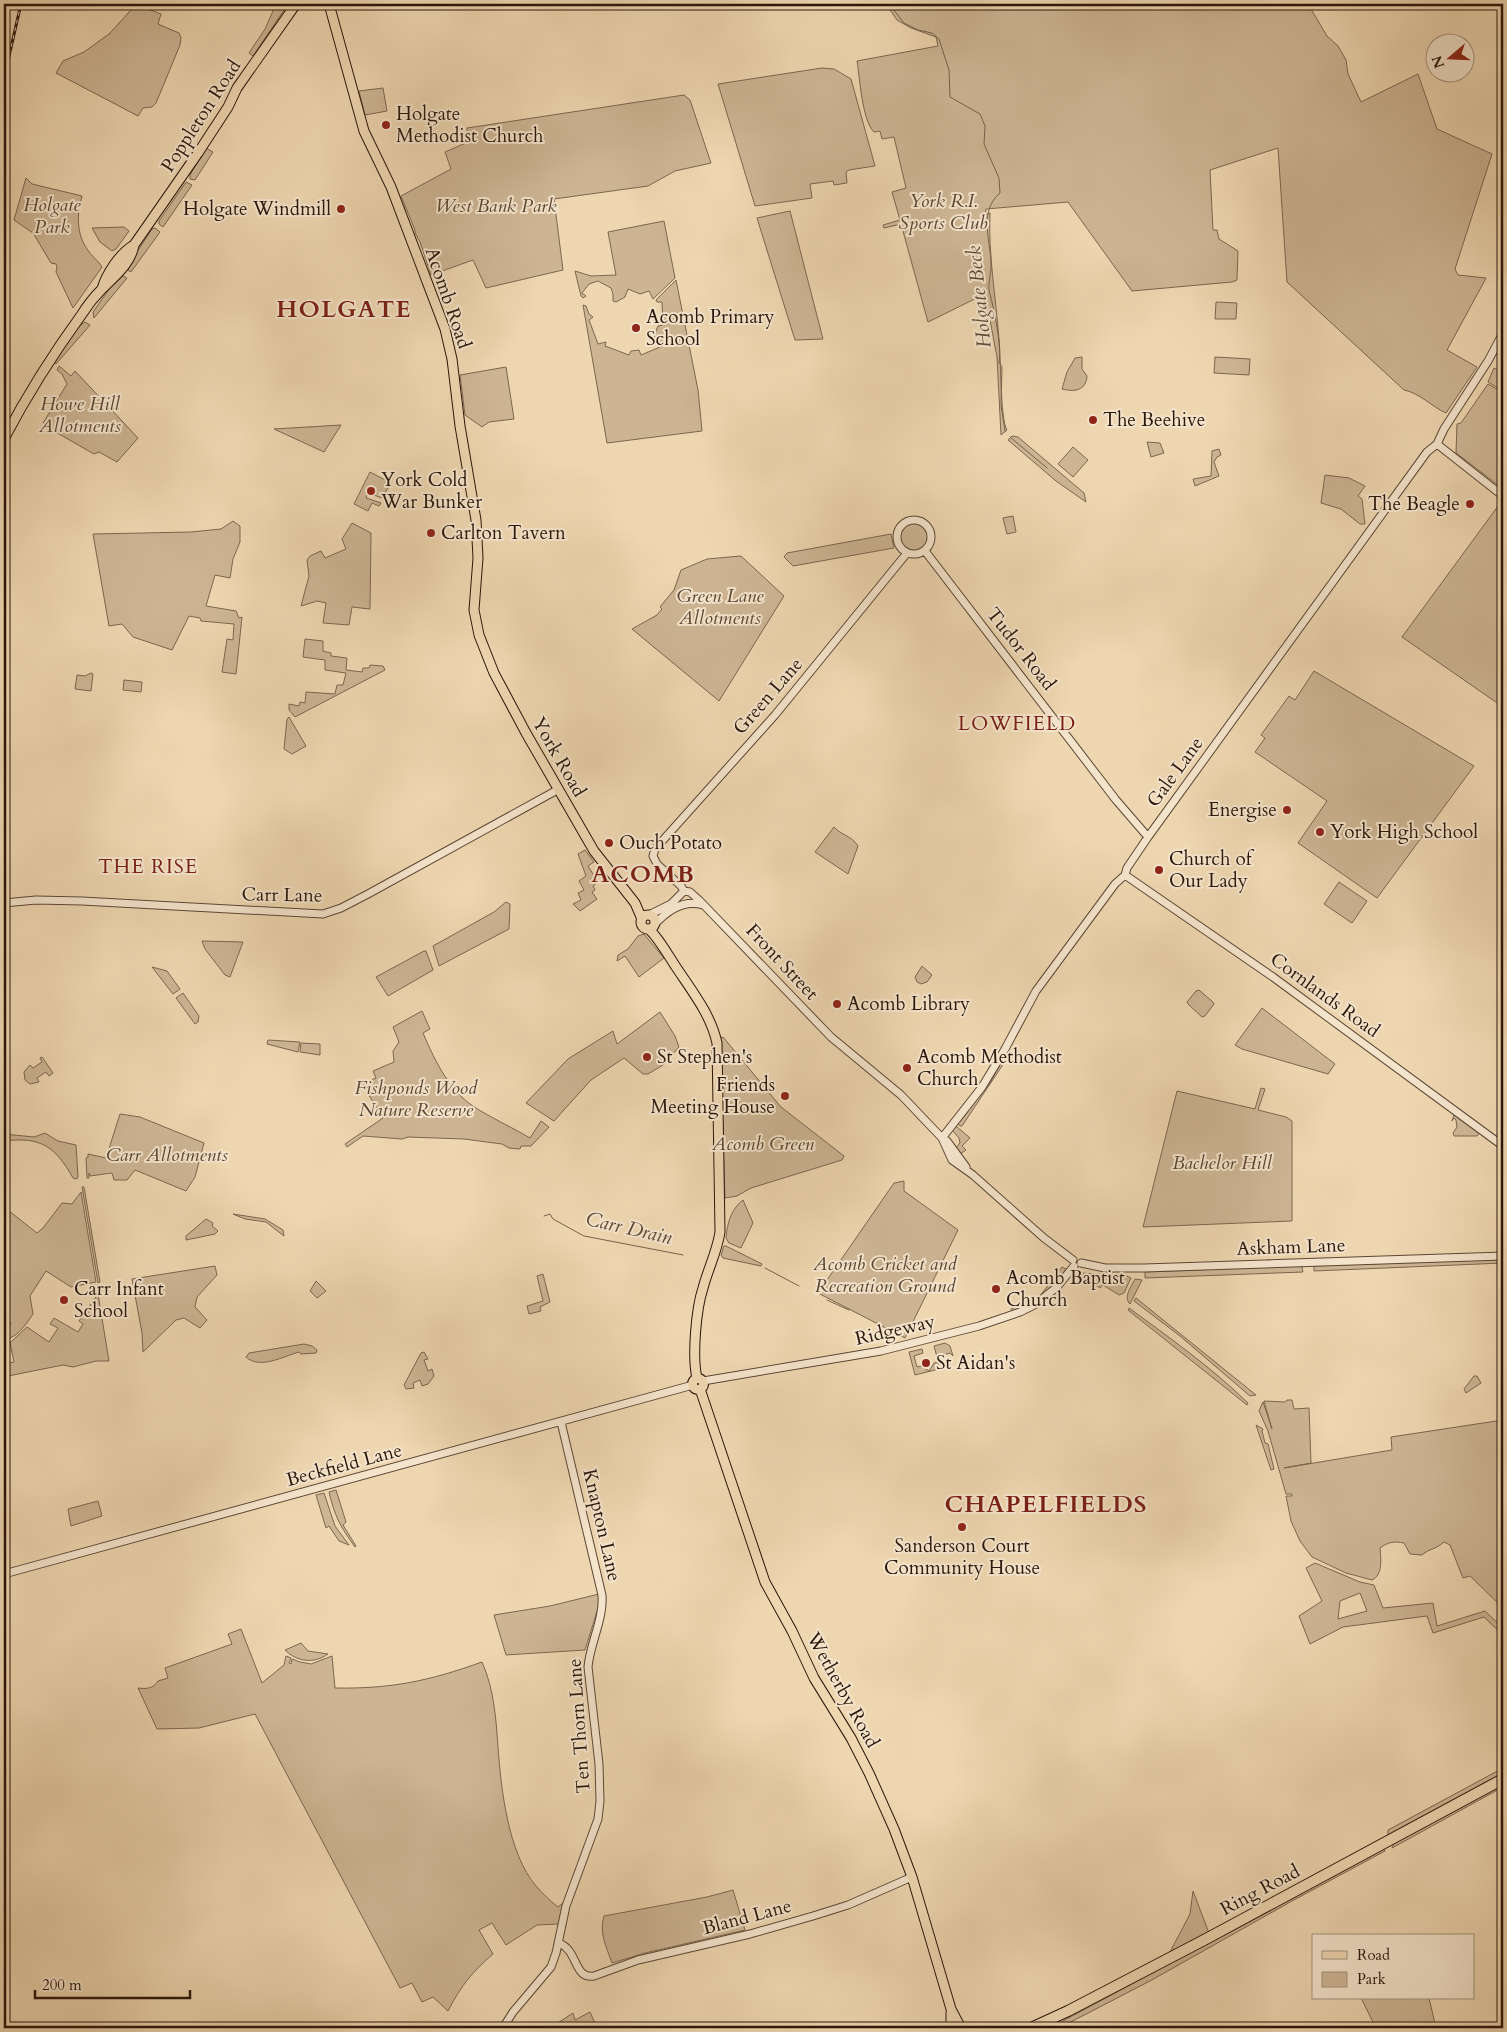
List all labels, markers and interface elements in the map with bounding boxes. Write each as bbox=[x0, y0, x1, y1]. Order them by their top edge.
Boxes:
north arrow bbox=[1424, 32, 1474, 82]
text: N bbox=[1427, 53, 1449, 71]
street label: Poppleton Road bbox=[155, 55, 247, 177]
place label: Holgate Methodist Church bbox=[396, 101, 544, 149]
marker: Holgate Methodist Church bbox=[380, 119, 392, 131]
park label: York R.I. Sports Club bbox=[898, 188, 988, 236]
park label: Holgate Park bbox=[23, 192, 81, 240]
park label: West Bank Park bbox=[435, 193, 557, 219]
place label: Holgate Windmill bbox=[183, 196, 331, 222]
marker: Holgate Windmill bbox=[335, 203, 347, 215]
street label: Acomb Road bbox=[419, 244, 477, 352]
water label: Holgate Beck bbox=[960, 244, 998, 350]
district label: HOLGATE bbox=[276, 293, 412, 326]
place label: Acomb Primary School bbox=[646, 304, 775, 352]
marker: Acomb Primary School bbox=[630, 322, 642, 334]
park label: Howe Hill Allotments bbox=[38, 391, 121, 439]
place label: The Beehive bbox=[1103, 407, 1205, 433]
marker: The Beehive bbox=[1087, 414, 1099, 426]
place label: York Cold War Bunker bbox=[380, 467, 482, 515]
marker: York Cold War Bunker bbox=[365, 485, 377, 497]
place label: The Beagle bbox=[1368, 491, 1460, 517]
marker: The Beagle bbox=[1464, 498, 1476, 510]
place label: Carlton Tavern bbox=[441, 520, 566, 546]
marker: Carlton Tavern bbox=[425, 527, 437, 539]
park label: Green Lane Allotments bbox=[676, 583, 764, 631]
street label: Tudor Road bbox=[980, 602, 1062, 696]
street label: Green Lane bbox=[727, 652, 809, 740]
district label: LOWFIELD bbox=[958, 710, 1076, 737]
street label: York Road bbox=[526, 712, 592, 802]
street label: Gale Lane bbox=[1141, 732, 1209, 812]
place label: Energise bbox=[1208, 797, 1277, 823]
marker: Energise bbox=[1281, 804, 1293, 816]
place label: York High School bbox=[1330, 819, 1478, 845]
marker: York High School bbox=[1314, 826, 1326, 838]
place label: Ouch Potato bbox=[619, 830, 722, 856]
marker: Ouch Potato bbox=[603, 837, 615, 849]
place label: Church of Our Lady bbox=[1169, 846, 1255, 894]
district label: THE RISE bbox=[98, 853, 198, 880]
district label: ACOMB bbox=[591, 858, 695, 891]
marker: Church of Our Lady bbox=[1153, 864, 1165, 876]
street label: Carr Lane bbox=[241, 881, 323, 909]
street label: Front Street bbox=[740, 918, 824, 1006]
street label: Cornlands Road bbox=[1265, 946, 1385, 1044]
place label: Acomb Library bbox=[847, 991, 970, 1017]
marker: Acomb Library bbox=[831, 998, 843, 1010]
place label: St Stephen's bbox=[657, 1044, 752, 1070]
place label: Acomb Methodist Church bbox=[917, 1044, 1062, 1092]
marker: St Stephen's bbox=[641, 1051, 653, 1063]
marker: Acomb Methodist Church bbox=[901, 1062, 913, 1074]
place label: Friends Meeting House bbox=[650, 1072, 775, 1120]
park label: Fishponds Wood Nature Reserve bbox=[355, 1075, 478, 1123]
marker: Friends Meeting House bbox=[779, 1090, 791, 1102]
park label: Acomb Green bbox=[711, 1131, 815, 1157]
park label: Carr Allotments bbox=[106, 1142, 228, 1168]
park label: Bachelor Hill bbox=[1172, 1150, 1273, 1176]
water label: Carr Drain bbox=[583, 1205, 675, 1251]
street label: Askham Lane bbox=[1236, 1232, 1346, 1262]
park label: Acomb Cricket and Recreation Ground bbox=[812, 1251, 958, 1299]
place label: Acomb Baptist Church bbox=[1006, 1265, 1125, 1313]
place label: Carr Infant School bbox=[74, 1276, 164, 1324]
marker: Acomb Baptist Church bbox=[990, 1283, 1002, 1295]
marker: Carr Infant School bbox=[58, 1294, 70, 1306]
street label: Ridgeway bbox=[852, 1308, 938, 1352]
place label: St Aidan's bbox=[936, 1350, 1015, 1376]
marker: St Aidan's bbox=[920, 1357, 932, 1369]
street label: Beckfield Lane bbox=[283, 1437, 405, 1493]
street label: Knapton Lane bbox=[576, 1466, 628, 1584]
district label: CHAPELFIELDS bbox=[945, 1488, 1147, 1521]
marker: Sanderson Court Community House bbox=[956, 1521, 968, 1533]
place label: Sanderson Court Community House bbox=[884, 1533, 1040, 1581]
street label: Wetherby Road bbox=[800, 1627, 886, 1753]
street label: Ten Thorn Lane bbox=[561, 1658, 597, 1794]
street label: Ring Road bbox=[1216, 1858, 1304, 1922]
street label: Bland Lane bbox=[700, 1893, 794, 1941]
legend bbox=[1312, 1934, 1474, 2000]
text: Road bbox=[1357, 1945, 1390, 1965]
scale bar bbox=[35, 1967, 190, 1999]
text: Park bbox=[1357, 1969, 1386, 1989]
text: 200 m bbox=[42, 1975, 82, 1995]

